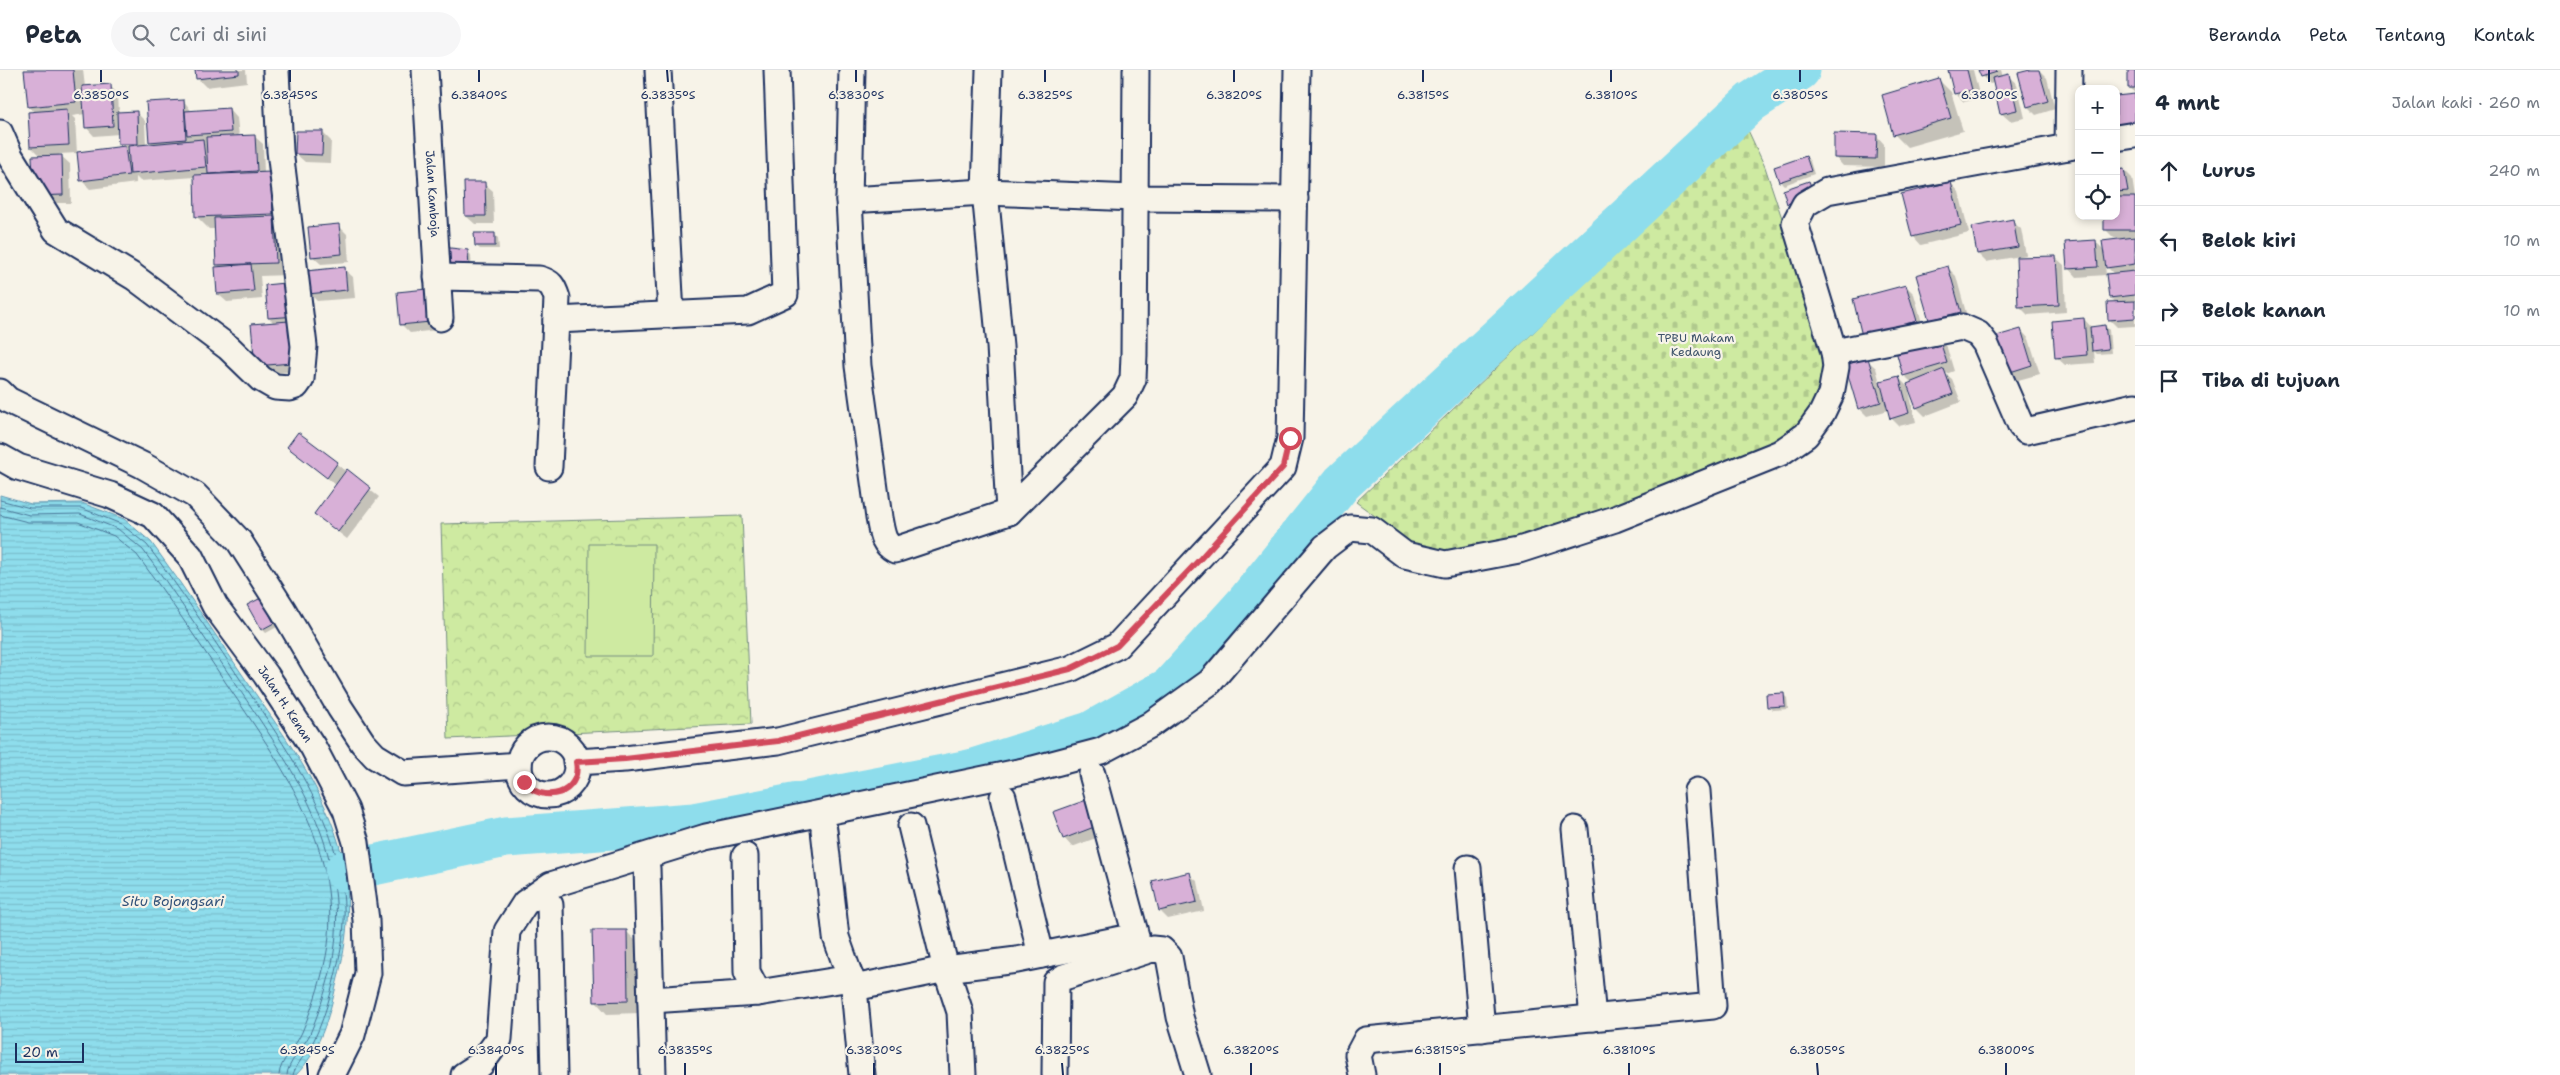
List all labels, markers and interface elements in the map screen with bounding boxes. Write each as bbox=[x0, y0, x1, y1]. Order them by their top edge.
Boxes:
search box bbox=[111, 12, 461, 57]
text: Peta bbox=[25, 19, 81, 51]
icon: search bbox=[129, 21, 157, 49]
text: Cari di sini bbox=[169, 22, 267, 47]
text: Beranda bbox=[2209, 23, 2281, 47]
text: Peta bbox=[2309, 23, 2347, 47]
text: Tentang bbox=[2375, 23, 2446, 47]
text: Kontak bbox=[2474, 23, 2535, 47]
map controls bbox=[2075, 85, 2120, 220]
button: + bbox=[2075, 85, 2120, 130]
text: 6.3850°S bbox=[73, 87, 129, 103]
text: 6.3845°S bbox=[262, 87, 318, 103]
text: 6.3840°S bbox=[451, 87, 508, 103]
text: 6.3835°S bbox=[640, 87, 696, 103]
text: 6.3830°S bbox=[828, 87, 884, 103]
text: 6.3825°S bbox=[1017, 87, 1073, 103]
text: 6.3820°S bbox=[1206, 87, 1262, 103]
text: 6.3815°S bbox=[1397, 87, 1449, 103]
text: 6.3810°S bbox=[1585, 87, 1638, 103]
text: 6.3805°S bbox=[1772, 87, 1828, 103]
text: 6.3800°S bbox=[1961, 87, 2018, 103]
text: 4 mnt bbox=[2155, 89, 2220, 117]
text: Jalan kaki · 260 m bbox=[2392, 92, 2540, 113]
button: − bbox=[2075, 130, 2120, 175]
street label: Jalan Kamboja bbox=[422, 150, 443, 238]
icon: ahead bbox=[2155, 157, 2183, 185]
text: Lurus bbox=[2202, 158, 2256, 183]
text: 240 m bbox=[2488, 160, 2540, 181]
button: locate bbox=[2075, 175, 2120, 220]
icon: left bbox=[2155, 227, 2183, 255]
text: Belok kiri bbox=[2202, 228, 2296, 253]
text: 10 m bbox=[2503, 230, 2540, 251]
icon: right bbox=[2155, 297, 2183, 325]
text: Belok kanan bbox=[2202, 298, 2326, 323]
text: 10 m bbox=[2503, 300, 2540, 321]
park label: TPBU Makam Kedaung bbox=[1658, 330, 1734, 360]
icon: arrive bbox=[2155, 367, 2183, 395]
text: Tiba di tujuan bbox=[2202, 368, 2340, 393]
route start bbox=[1279, 427, 1302, 450]
street label: Jalan H. Kenan bbox=[254, 663, 316, 746]
route end bbox=[513, 771, 536, 794]
water label: Situ Bojongsari bbox=[122, 892, 225, 910]
scale bar bbox=[15, 1040, 84, 1063]
text: 6.3845°S bbox=[279, 1042, 335, 1058]
text: 6.3840°S bbox=[468, 1042, 525, 1058]
text: 6.3835°S bbox=[657, 1042, 713, 1058]
text: 6.3830°S bbox=[846, 1042, 902, 1058]
text: 6.3825°S bbox=[1034, 1042, 1090, 1058]
text: 6.3820°S bbox=[1223, 1042, 1279, 1058]
text: 6.3815°S bbox=[1414, 1042, 1466, 1058]
text: 6.3810°S bbox=[1603, 1042, 1656, 1058]
text: 6.3805°S bbox=[1789, 1042, 1845, 1058]
text: 6.3800°S bbox=[1978, 1042, 2035, 1058]
text: 20 m bbox=[22, 1043, 58, 1061]

